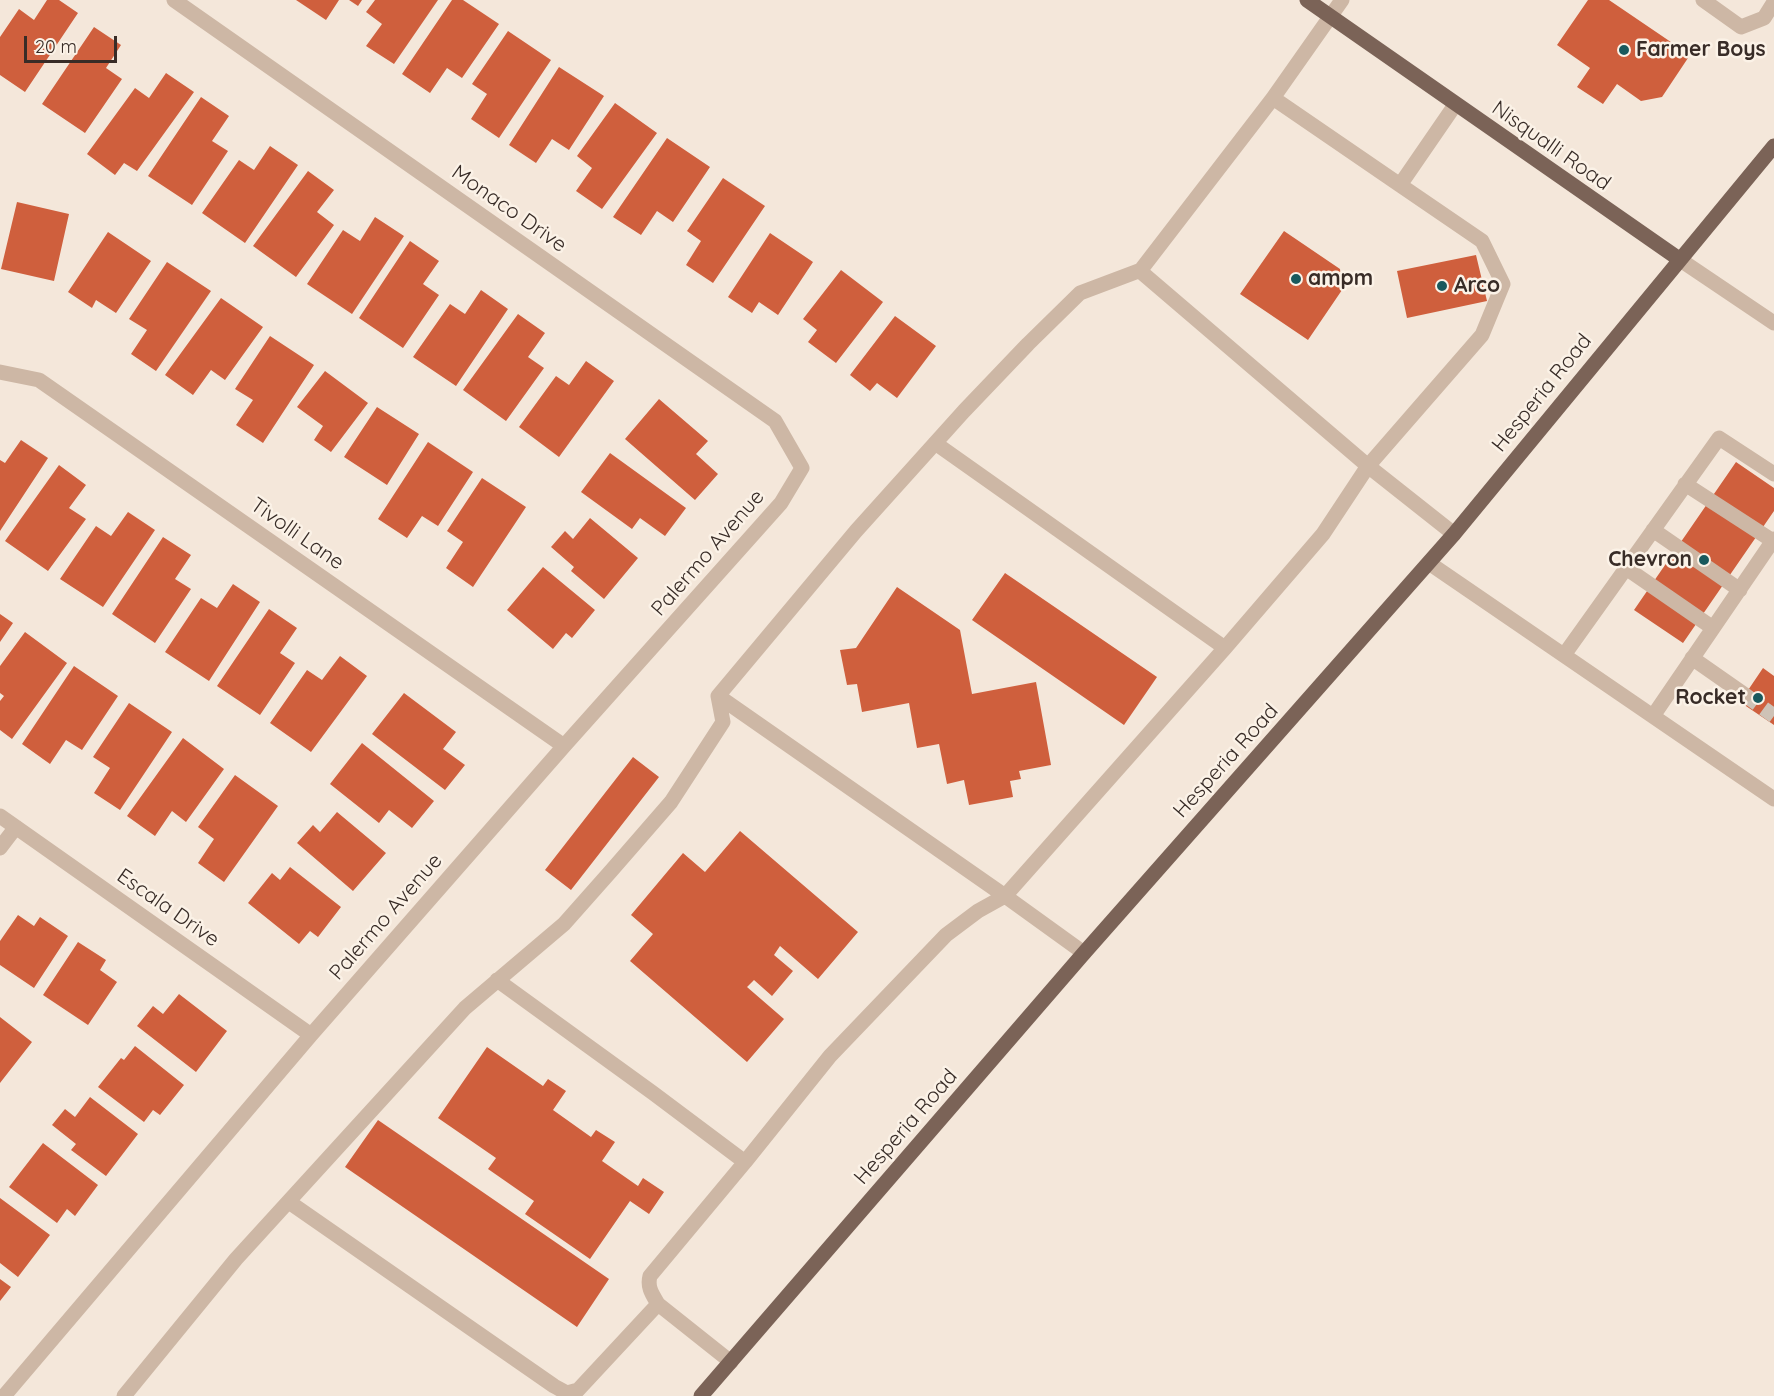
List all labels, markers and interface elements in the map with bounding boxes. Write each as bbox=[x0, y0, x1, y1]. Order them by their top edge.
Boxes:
scale bar bbox=[27, 24, 120, 62]
text: 20 m bbox=[35, 35, 77, 58]
place label: Farmer Boys bbox=[1636, 37, 1766, 63]
marker: Farmer Boys bbox=[1617, 43, 1631, 57]
street label: Nisqualli Road bbox=[1487, 96, 1615, 196]
street label: Monaco Drive bbox=[447, 160, 571, 258]
place label: ampm bbox=[1308, 266, 1373, 292]
marker: ampm bbox=[1289, 272, 1303, 286]
place label: Arco bbox=[1454, 273, 1500, 299]
marker: Arco bbox=[1435, 279, 1449, 293]
street label: Hesperia Road bbox=[1487, 329, 1597, 457]
street label: Palermo Avenue bbox=[646, 485, 770, 621]
street label: Tivolli Lane bbox=[245, 493, 349, 575]
place label: Chevron bbox=[1608, 547, 1692, 573]
marker: Chevron bbox=[1697, 553, 1711, 567]
place label: Rocket bbox=[1675, 685, 1746, 711]
marker: Rocket bbox=[1751, 691, 1765, 705]
street label: Hesperia Road bbox=[1168, 699, 1284, 823]
street label: Palermo Avenue bbox=[324, 849, 448, 985]
street label: Escala Drive bbox=[112, 863, 224, 953]
street label: Hesperia Road bbox=[849, 1064, 963, 1190]

